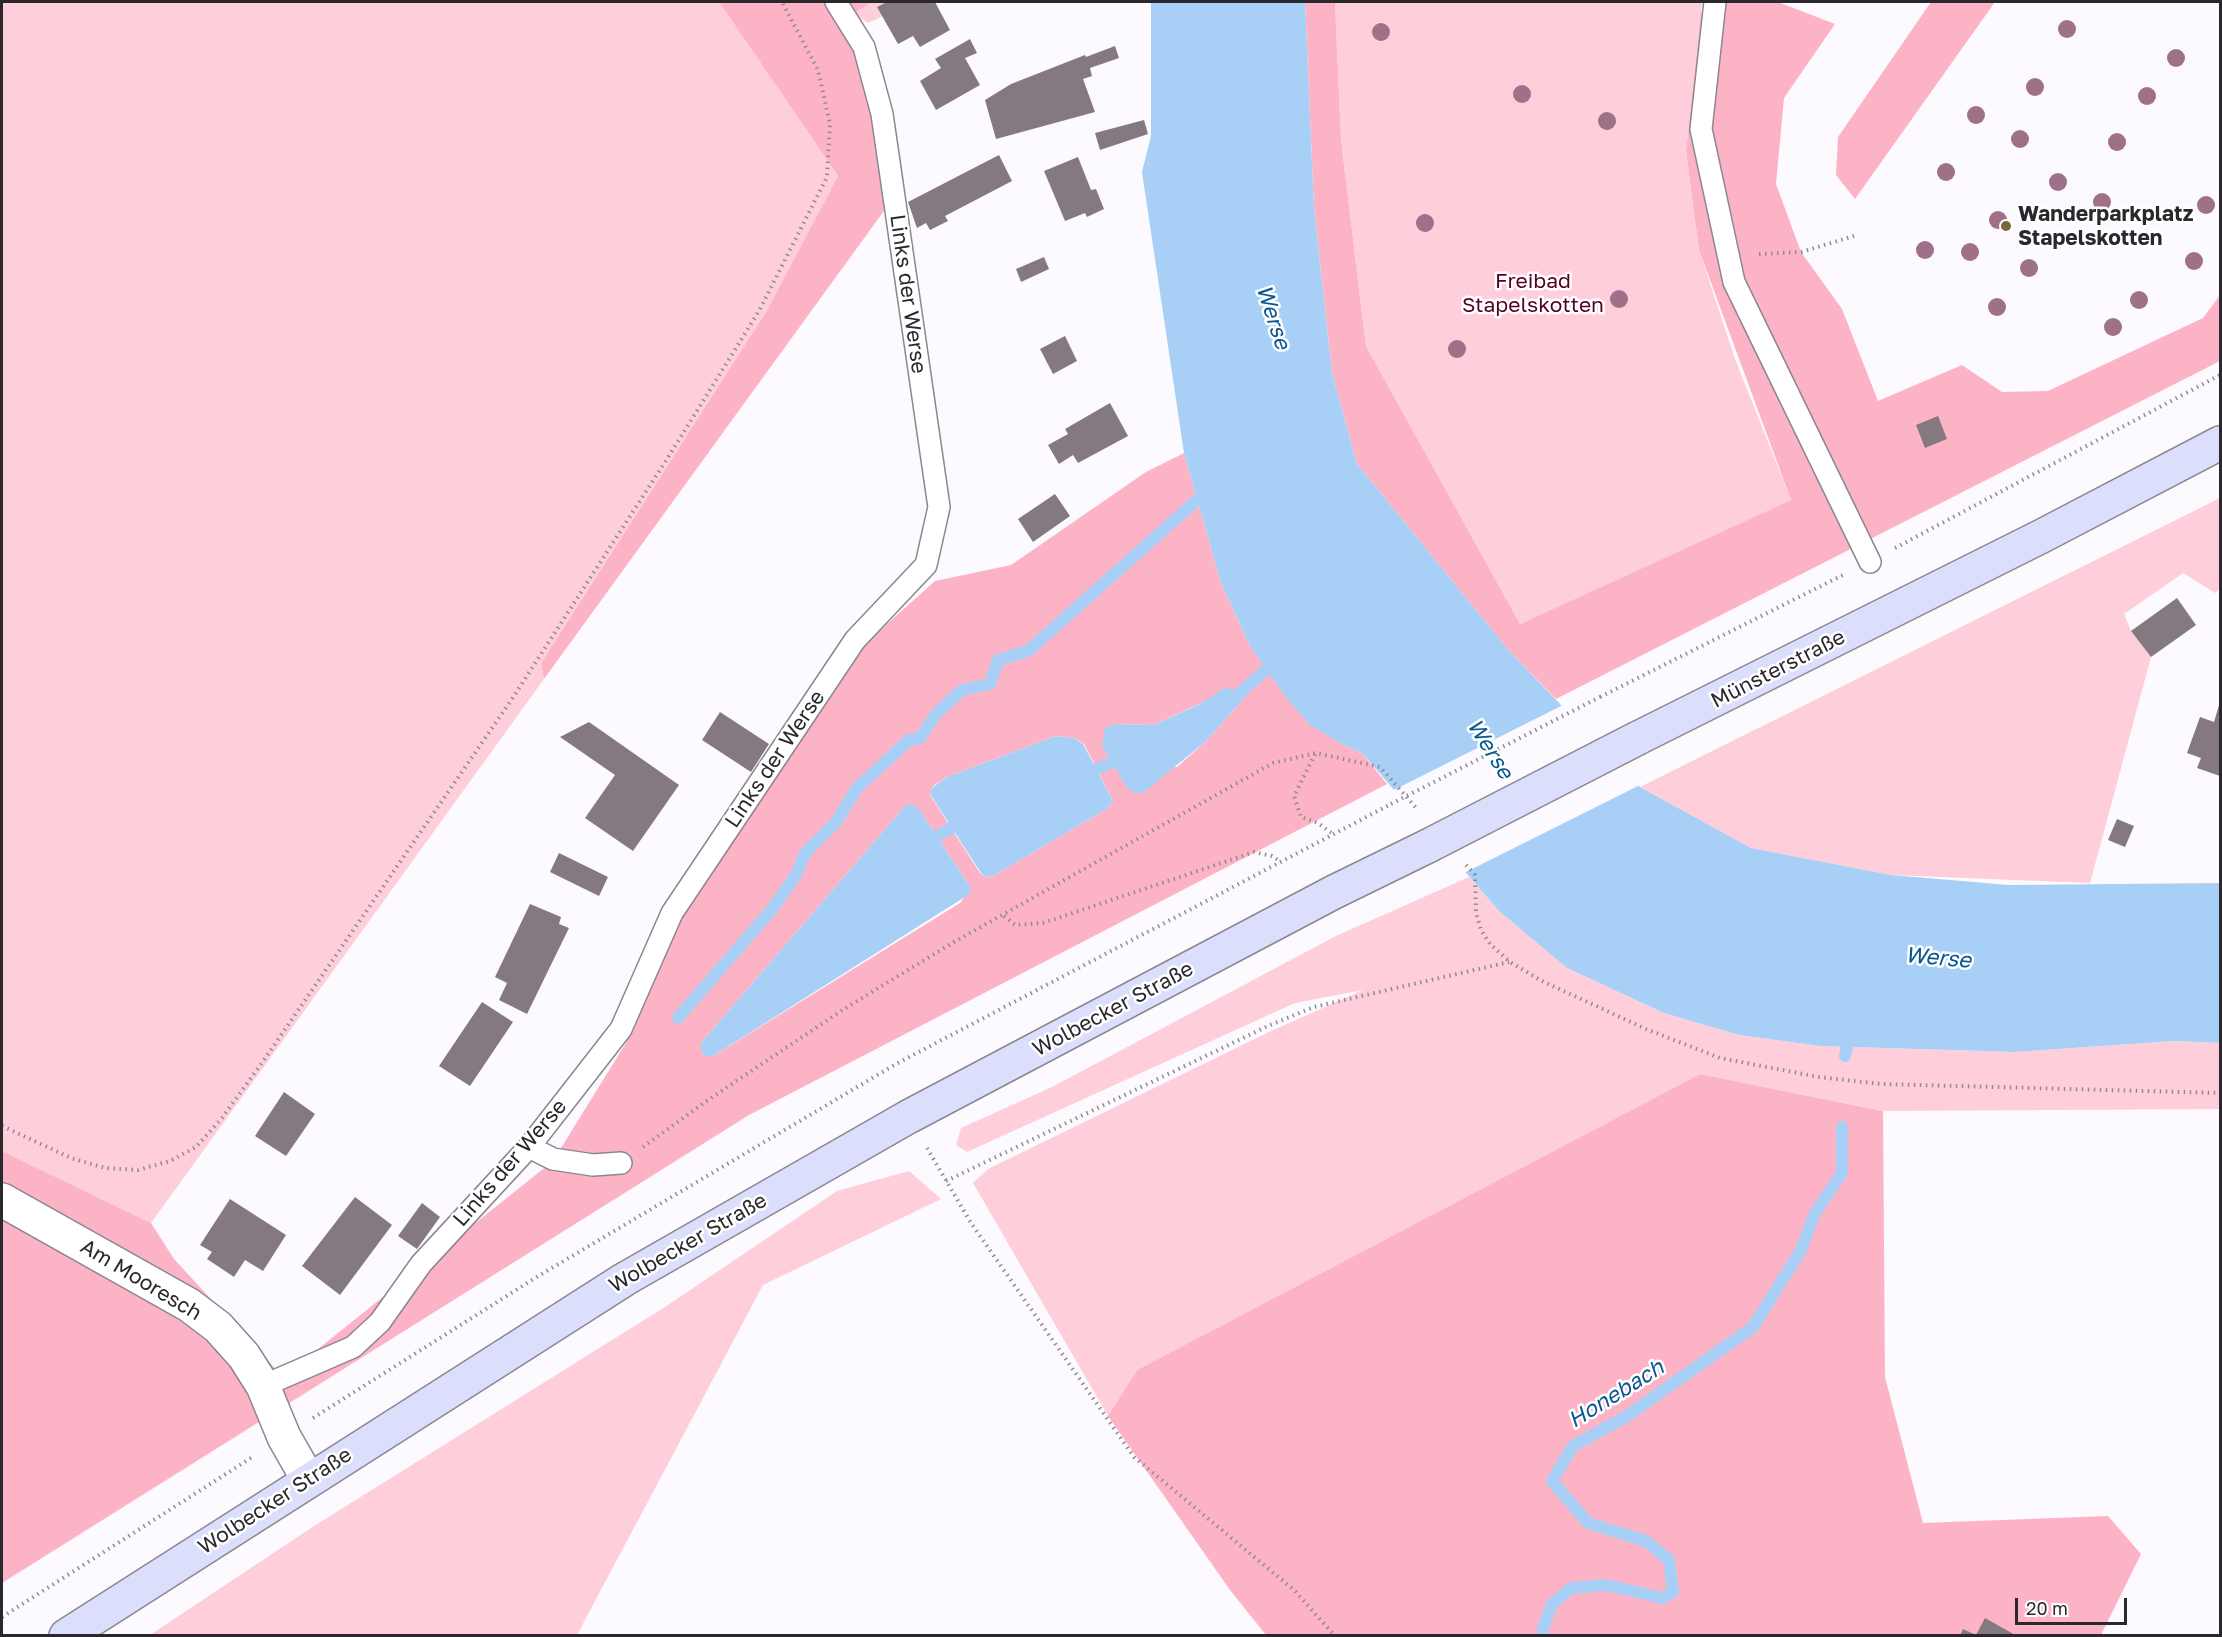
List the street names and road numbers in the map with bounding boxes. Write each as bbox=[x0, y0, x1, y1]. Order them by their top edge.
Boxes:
street label: Links der Werse bbox=[884, 213, 932, 375]
street label: Münsterstraße bbox=[1707, 624, 1849, 714]
street label: Links der Werse bbox=[720, 686, 830, 832]
street label: Wolbecker Straße bbox=[1029, 956, 1197, 1062]
street label: Links der Werse bbox=[448, 1094, 572, 1232]
street label: Wolbecker Straße bbox=[605, 1188, 771, 1298]
street label: Am Mooresch bbox=[76, 1234, 206, 1326]
street label: Wolbecker Straße bbox=[194, 1442, 356, 1560]

